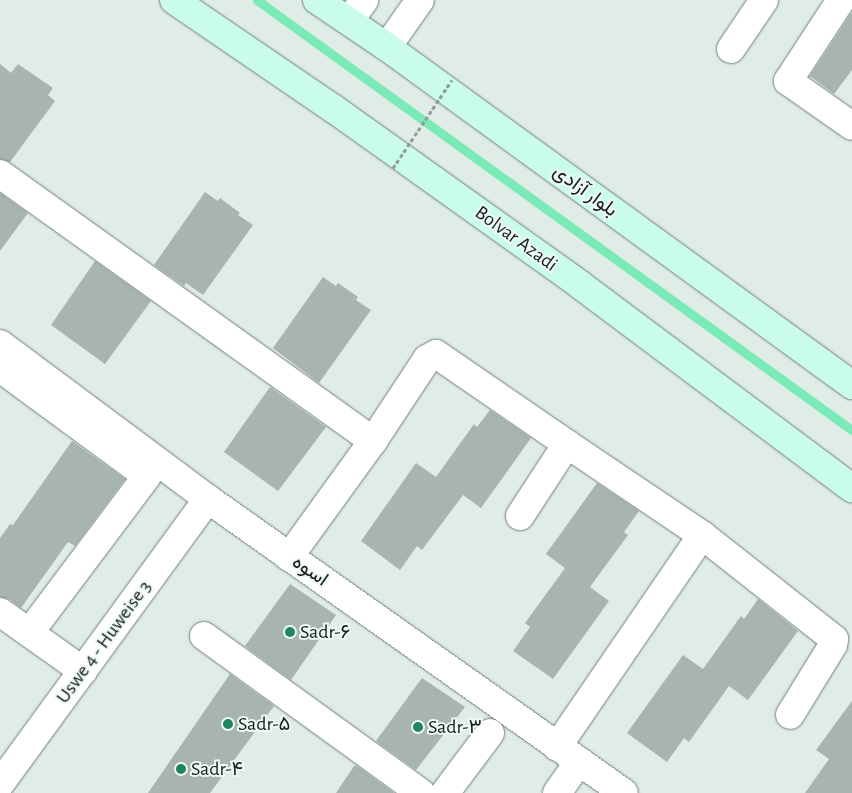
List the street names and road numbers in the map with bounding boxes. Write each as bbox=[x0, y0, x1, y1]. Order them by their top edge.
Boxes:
street label: بلوار آزادی bbox=[548, 159, 622, 223]
street label: Bolvar Azadi bbox=[470, 201, 562, 277]
street label: اسوه bbox=[287, 550, 333, 592]
street label: Uswe 4 - Huweise 3 bbox=[51, 576, 157, 708]

